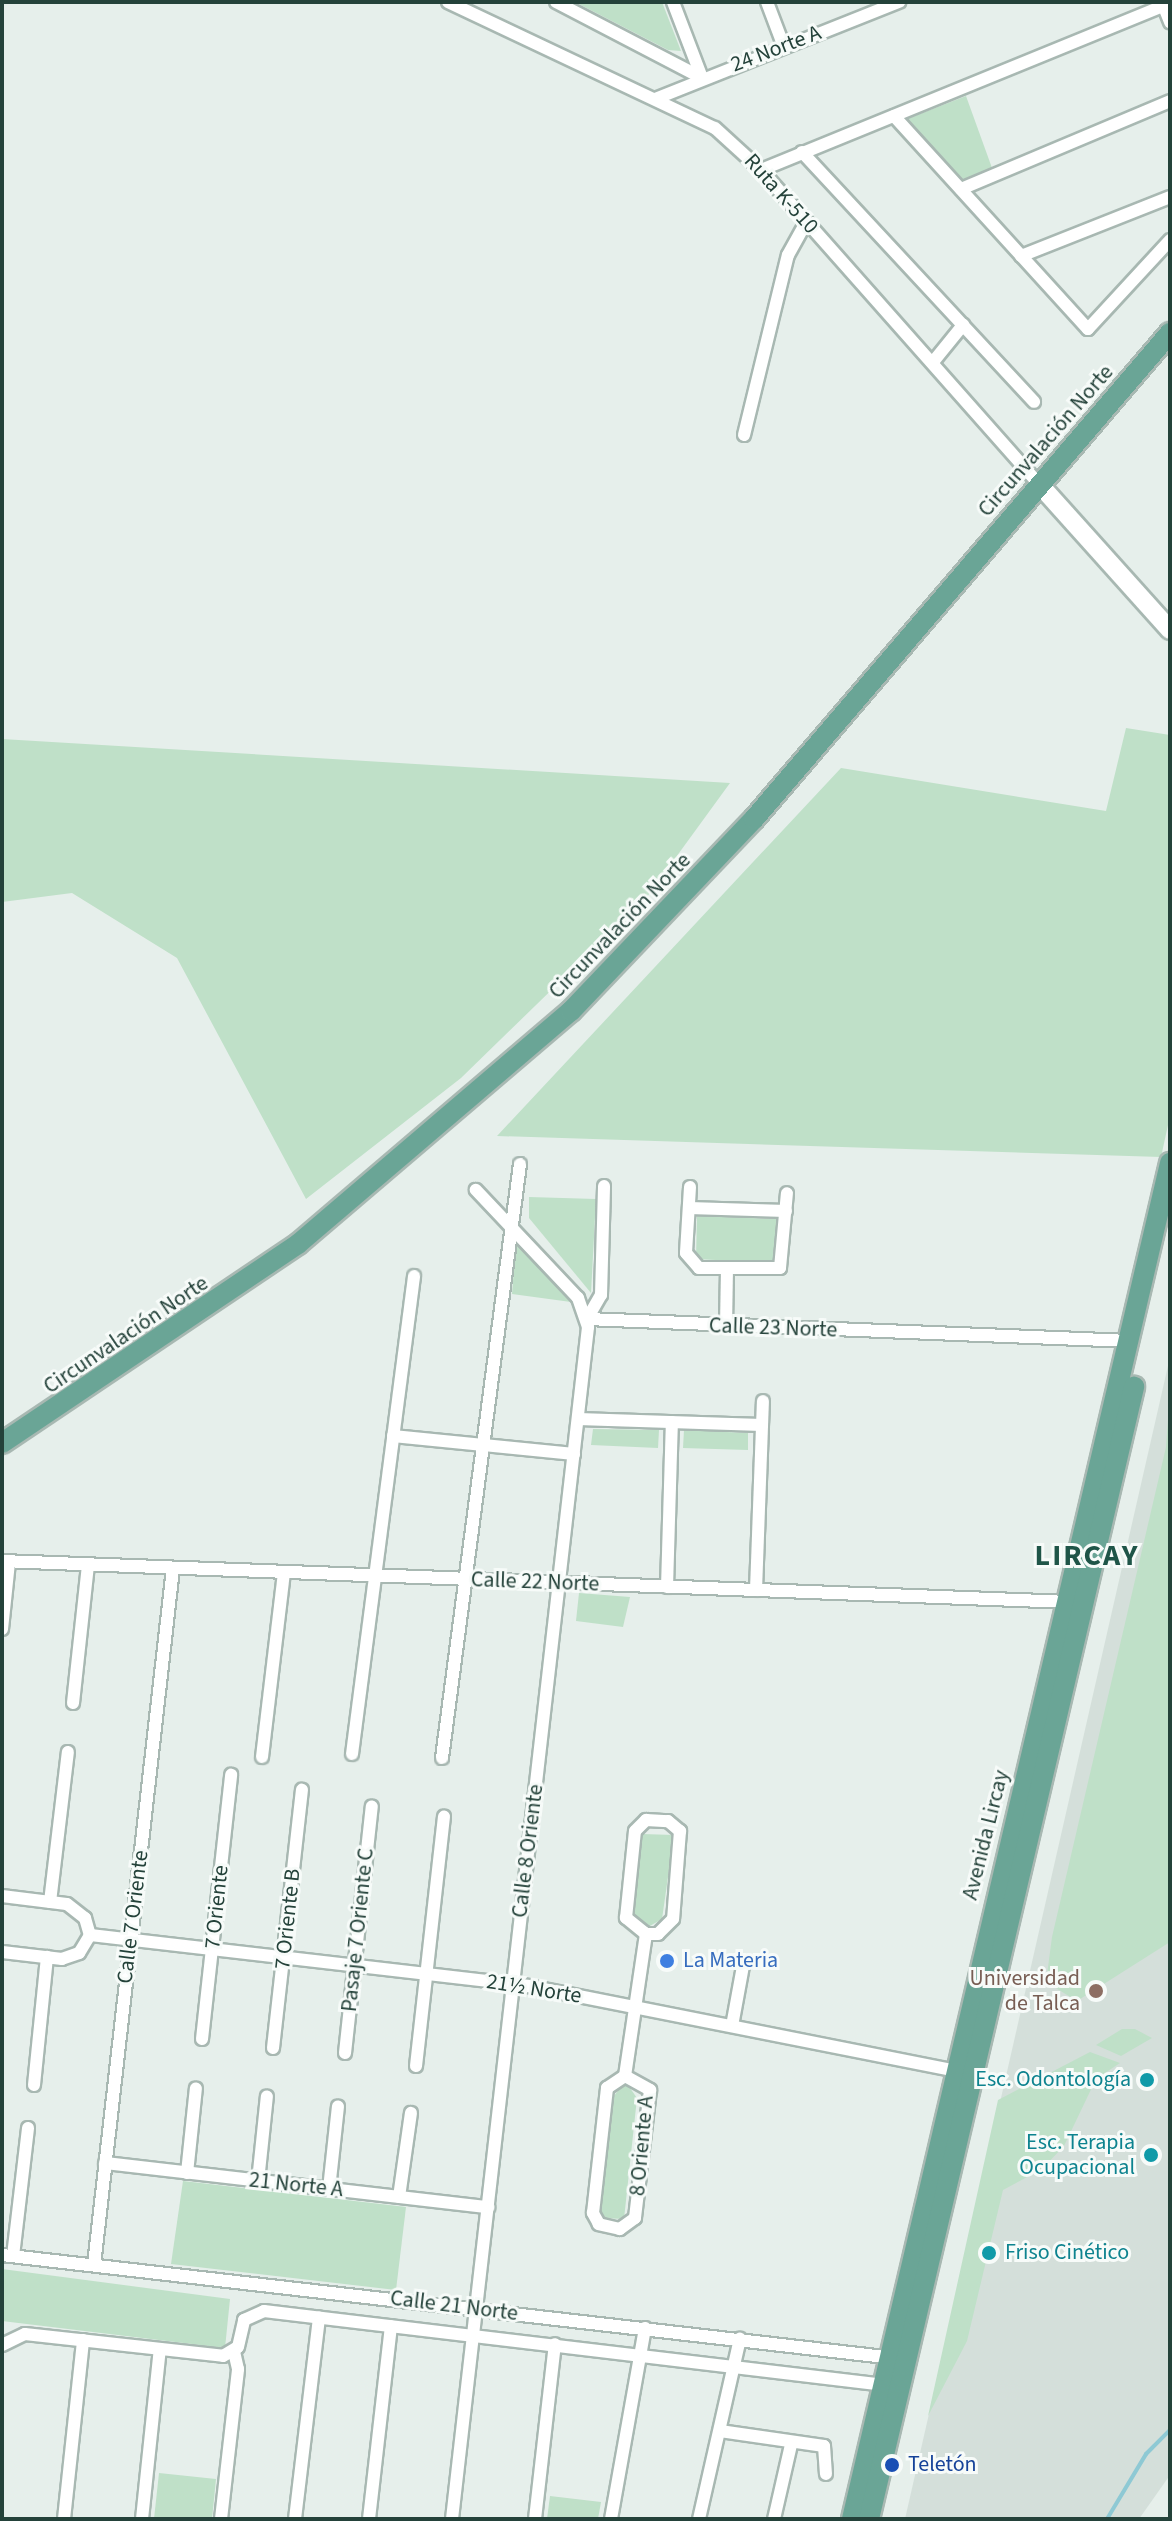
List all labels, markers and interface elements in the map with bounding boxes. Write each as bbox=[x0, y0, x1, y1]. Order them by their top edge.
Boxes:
street label: 24 Norte A bbox=[727, 20, 825, 78]
street label: Ruta K-510 bbox=[738, 149, 824, 239]
street label: Circunvalación Norte bbox=[973, 360, 1119, 522]
street label: Circunvalación Norte bbox=[544, 848, 696, 1004]
street label: Circunvalación Norte bbox=[39, 1270, 213, 1400]
street label: Calle 23 Norte bbox=[708, 1313, 838, 1343]
district label: LIRCAY bbox=[1035, 1538, 1139, 1574]
street label: Calle 22 Norte bbox=[470, 1567, 600, 1597]
street label: Avenida Lircay bbox=[957, 1767, 1015, 1903]
street label: Calle 8 Oriente bbox=[507, 1783, 549, 1919]
street label: Pasaje 7 Oriente C bbox=[336, 1847, 380, 2013]
street label: Calle 7 Oriente bbox=[112, 1849, 154, 1985]
street label: 7 Oriente bbox=[199, 1864, 235, 1950]
street label: 7 Oriente B bbox=[270, 1867, 306, 1971]
place label: La Materia bbox=[683, 1948, 778, 1974]
marker: La Materia bbox=[658, 1952, 676, 1970]
place label: Universidad de Talca bbox=[970, 1965, 1080, 2016]
street label: 21½ Norte bbox=[485, 1968, 583, 2010]
marker: Universidad de Talca bbox=[1087, 1982, 1105, 2000]
place label: Esc. Odontología bbox=[975, 2067, 1131, 2093]
marker: Esc. Odontología bbox=[1138, 2071, 1156, 2089]
street label: 8 Oriente A bbox=[624, 2095, 660, 2197]
place label: Esc. Terapia Ocupacional bbox=[1019, 2129, 1135, 2180]
marker: Esc. Terapia Ocupacional bbox=[1142, 2146, 1160, 2164]
street label: 21 Norte A bbox=[248, 2167, 344, 2203]
place label: Friso Cinético bbox=[1005, 2240, 1129, 2266]
marker: Friso Cinético bbox=[980, 2244, 998, 2262]
street label: Calle 21 Norte bbox=[389, 2285, 519, 2327]
place label: Teletón bbox=[908, 2452, 977, 2478]
marker: Teletón bbox=[883, 2456, 901, 2474]

